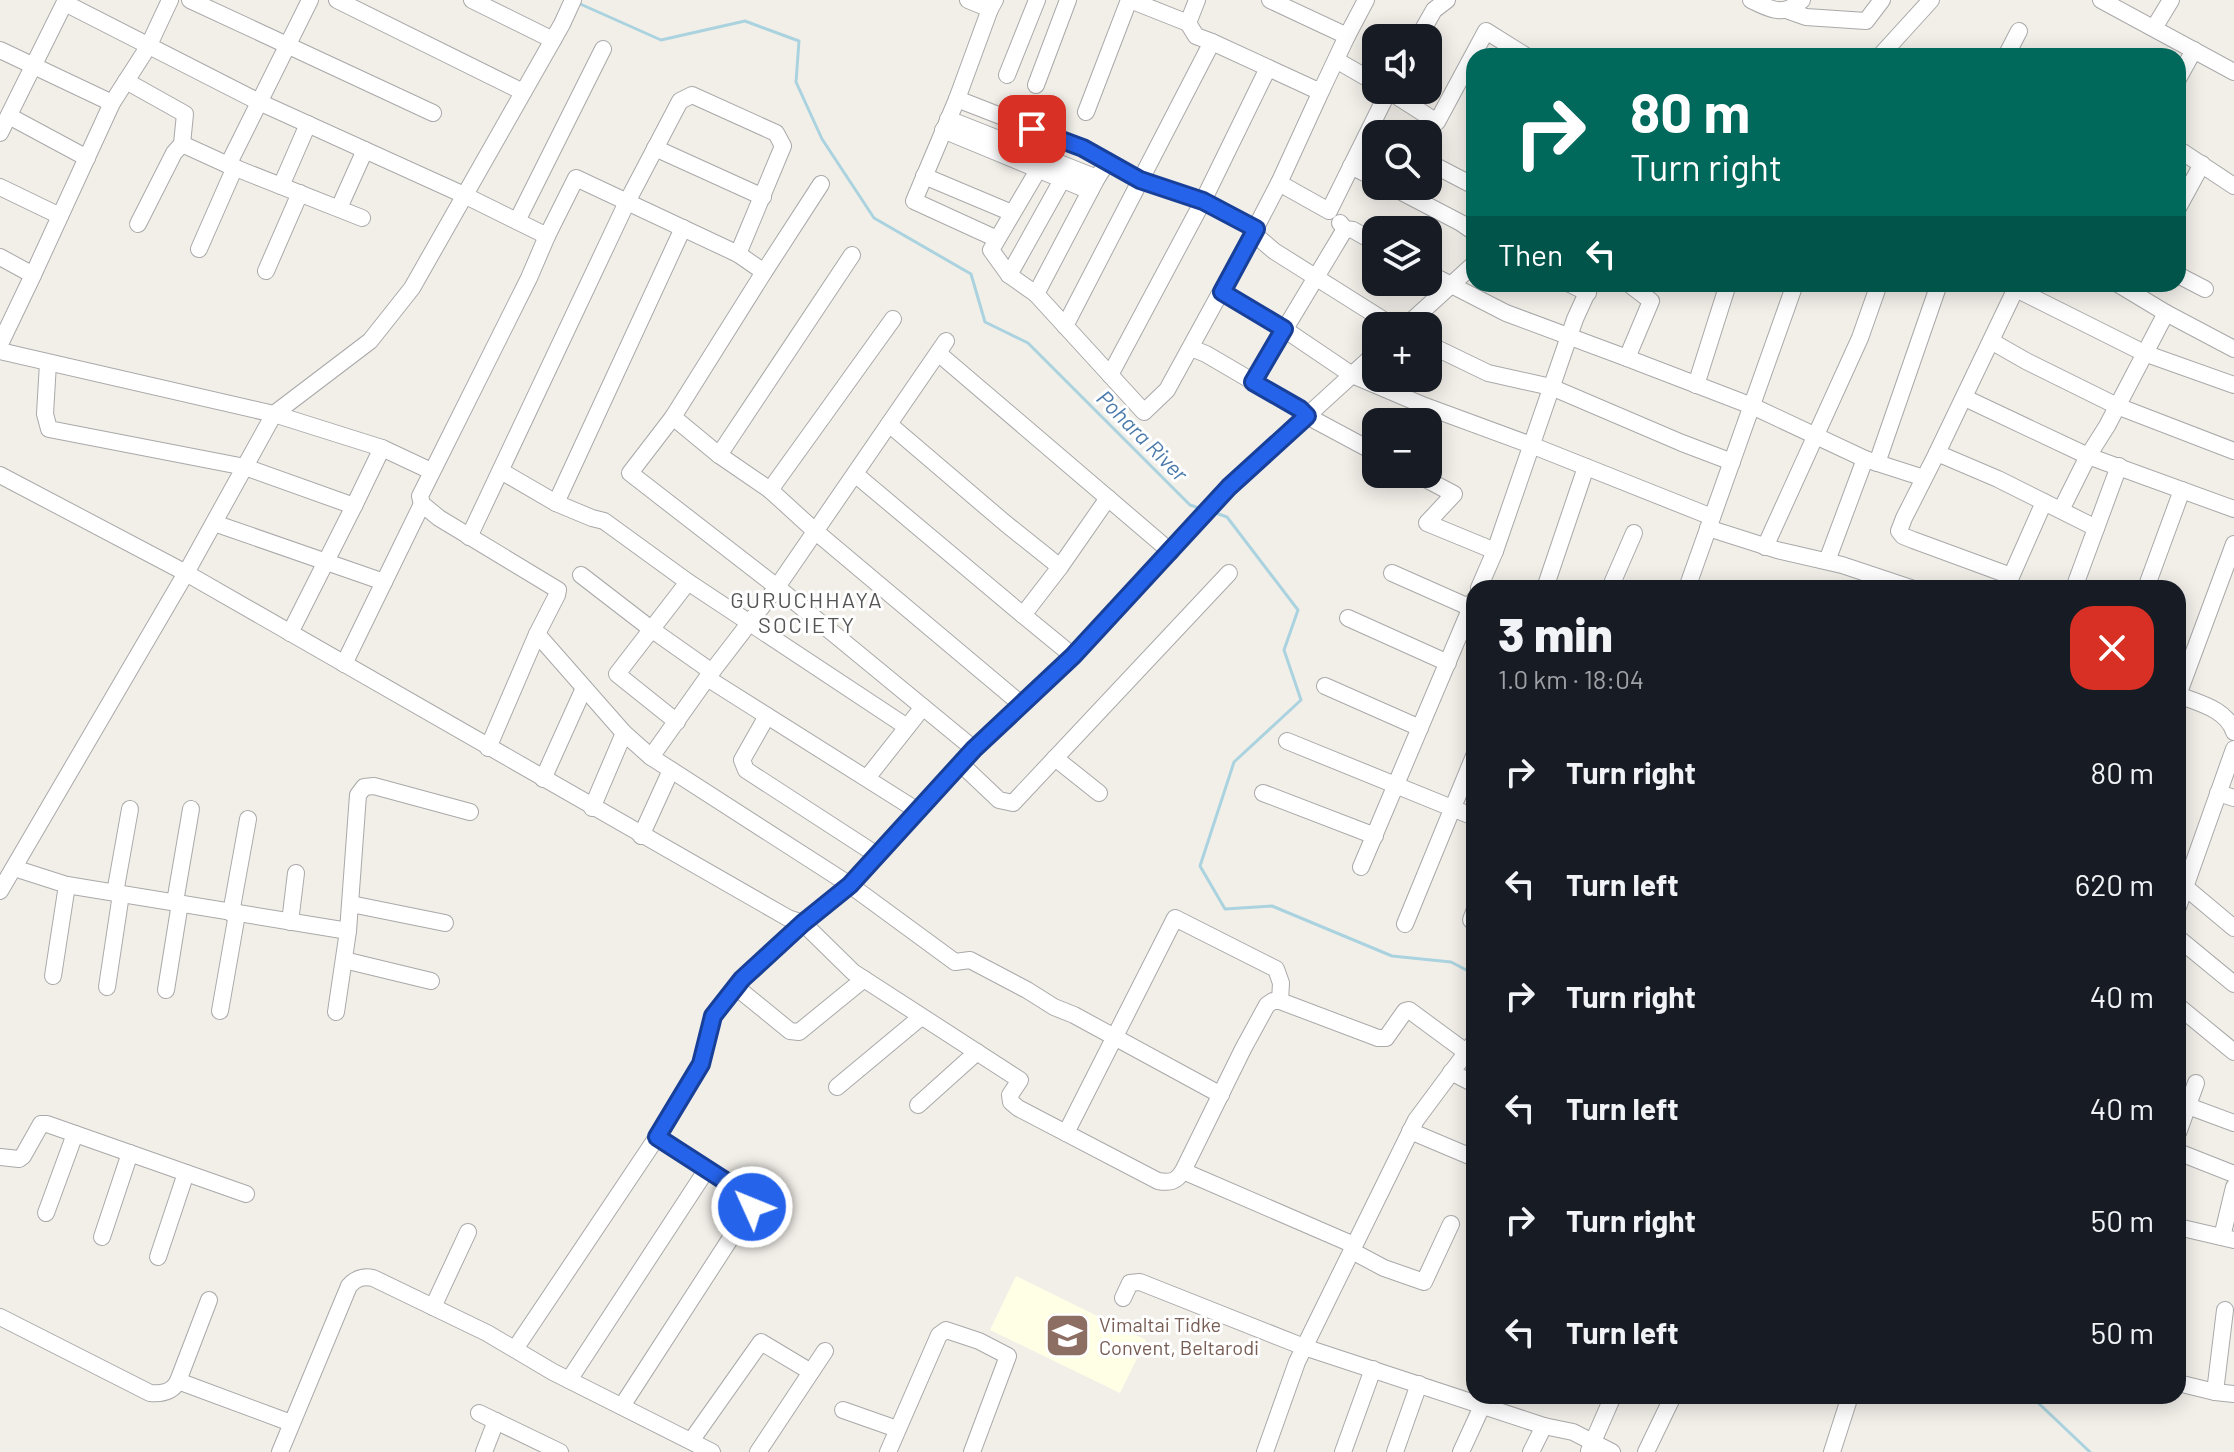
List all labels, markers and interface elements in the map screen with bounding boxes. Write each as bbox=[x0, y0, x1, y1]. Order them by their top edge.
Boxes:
map controls bbox=[1362, 24, 1442, 488]
button: sound bbox=[1362, 24, 1442, 104]
text: 80 m bbox=[1630, 77, 1750, 144]
icon: right bbox=[1498, 80, 1602, 184]
pin bbox=[998, 95, 1066, 163]
icon: arrive bbox=[1010, 107, 1054, 151]
button: search bbox=[1362, 120, 1442, 200]
text: Turn right bbox=[1630, 145, 1782, 188]
button: layers bbox=[1362, 216, 1442, 296]
icon: left bbox=[1579, 232, 1623, 276]
text: Then bbox=[1498, 236, 1563, 272]
button: + bbox=[1362, 312, 1442, 392]
water label: Pohara River bbox=[1092, 384, 1195, 487]
button: − bbox=[1362, 408, 1442, 488]
district label: GURUCHHAYA SOCIETY bbox=[730, 586, 884, 637]
text: 3 min bbox=[1498, 604, 1613, 662]
button: close bbox=[2070, 606, 2154, 690]
text: 1.0 km · 18:04 bbox=[1498, 663, 1644, 694]
icon: right bbox=[1498, 750, 1542, 794]
text: Turn right bbox=[1566, 754, 1696, 790]
text: 80 m bbox=[2091, 754, 2154, 790]
icon: left bbox=[1498, 862, 1542, 906]
text: Turn left bbox=[1566, 866, 1679, 902]
text: 620 m bbox=[2075, 866, 2154, 902]
icon: right bbox=[1498, 974, 1542, 1018]
text: Turn right bbox=[1566, 978, 1696, 1014]
text: 40 m bbox=[2090, 978, 2154, 1014]
icon: left bbox=[1498, 1086, 1542, 1130]
text: Turn left bbox=[1566, 1090, 1679, 1126]
text: 40 m bbox=[2090, 1090, 2154, 1126]
position arrow bbox=[710, 1165, 794, 1249]
icon: right bbox=[1498, 1198, 1542, 1242]
text: Turn right bbox=[1566, 1202, 1696, 1238]
text: 50 m bbox=[2091, 1202, 2154, 1238]
icon: left bbox=[1498, 1310, 1542, 1354]
school or university icon: Vimaltai Tidke Convent, Beltarodi bbox=[1044, 1311, 1092, 1359]
place label: Vimaltai Tidke Convent, Beltarodi bbox=[1099, 1312, 1259, 1359]
text: Turn left bbox=[1566, 1314, 1679, 1350]
text: 50 m bbox=[2091, 1314, 2154, 1350]

